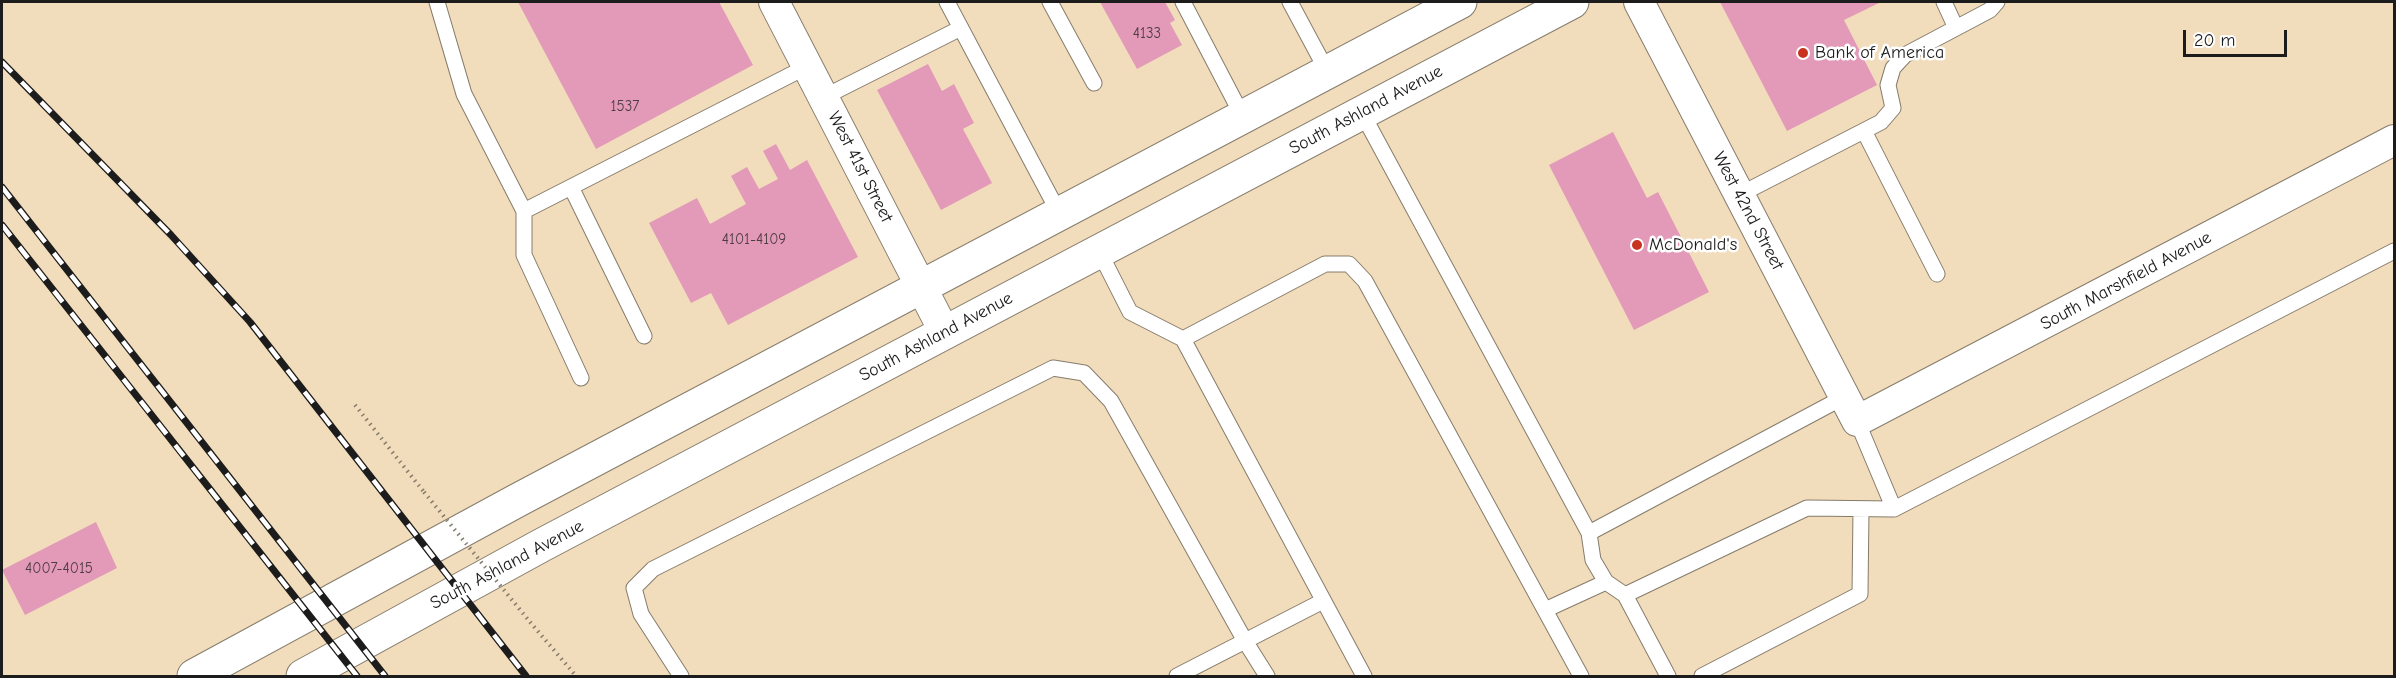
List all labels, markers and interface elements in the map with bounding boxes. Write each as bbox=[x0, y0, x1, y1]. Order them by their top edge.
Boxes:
scale bar bbox=[2186, 18, 2290, 56]
house number: 4133 bbox=[1133, 25, 1161, 43]
text: 20 m bbox=[2194, 30, 2235, 51]
place label: Bank of America bbox=[1815, 42, 1944, 64]
marker: Bank of America bbox=[1796, 46, 1810, 60]
street label: South Ashland Avenue bbox=[1286, 60, 1446, 160]
house number: 1537 bbox=[611, 98, 639, 116]
street label: West 41st Street bbox=[823, 108, 897, 226]
street label: West 42nd Street bbox=[1708, 148, 1788, 274]
street label: South Marshfield Avenue bbox=[2037, 227, 2215, 335]
house number: 4101-4109 bbox=[722, 231, 786, 249]
place label: McDonald's bbox=[1649, 234, 1737, 256]
marker: McDonald's bbox=[1630, 238, 1644, 252]
street label: South Ashland Avenue bbox=[856, 287, 1016, 387]
street label: South Ashland Avenue bbox=[427, 515, 587, 615]
house number: 4007-4015 bbox=[25, 560, 93, 578]

